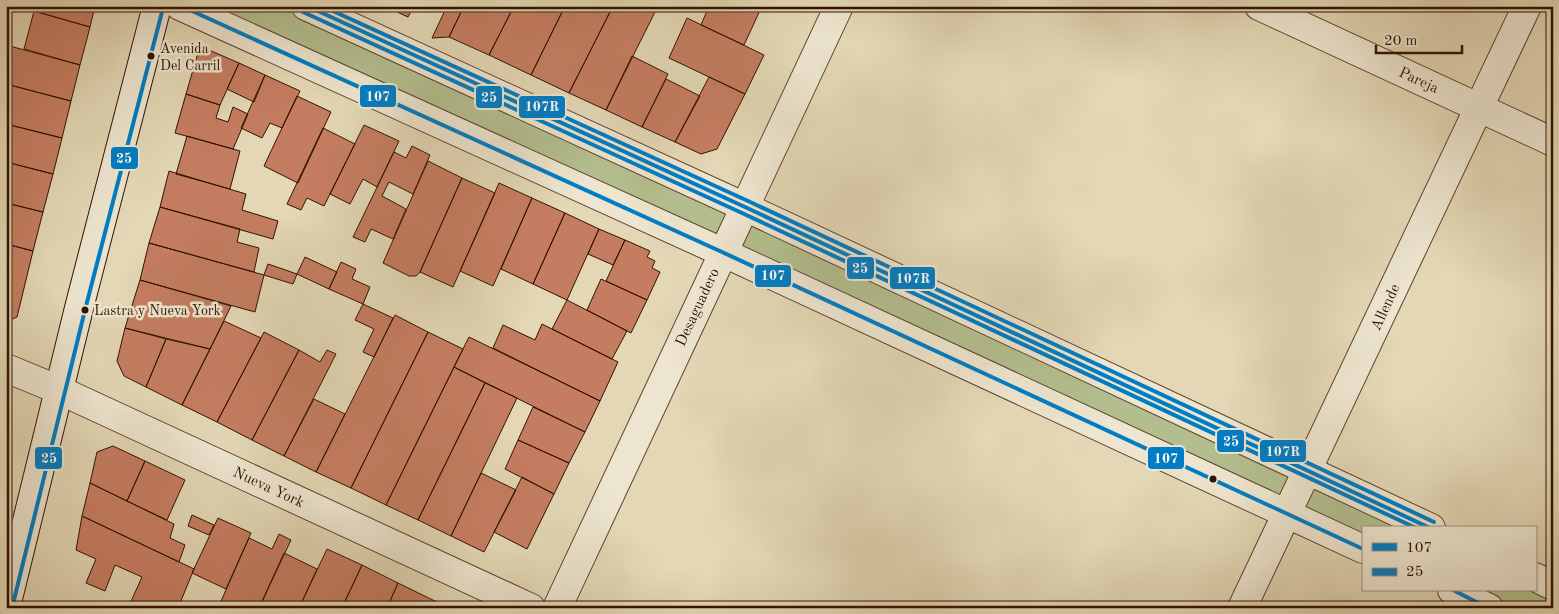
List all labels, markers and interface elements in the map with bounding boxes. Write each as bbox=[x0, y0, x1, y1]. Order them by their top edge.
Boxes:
scale bar bbox=[1376, 22, 1463, 54]
text: 20 m bbox=[1384, 34, 1418, 49]
place label: Avenida Del Carril bbox=[160, 42, 221, 73]
marker: Avenida Del Carril bbox=[146, 51, 156, 61]
street label: Pareja bbox=[1396, 66, 1441, 97]
line badge: 107 bbox=[359, 84, 397, 108]
line badge: 25 bbox=[475, 85, 503, 109]
text: 107 bbox=[366, 90, 390, 104]
text: 25 bbox=[481, 91, 497, 105]
line badge: 107R bbox=[518, 95, 566, 119]
text: 107R bbox=[525, 100, 559, 114]
line badge: 25 bbox=[110, 146, 139, 170]
text: 25 bbox=[116, 152, 132, 166]
line badge: 25 bbox=[846, 256, 875, 280]
text: 25 bbox=[852, 262, 868, 276]
line badge: 107 bbox=[754, 264, 792, 288]
street label: Desaguadero bbox=[674, 266, 723, 349]
line badge: 107R bbox=[889, 266, 936, 290]
text: 107 bbox=[761, 269, 785, 283]
text: 107R bbox=[896, 272, 930, 286]
street label: Allende bbox=[1369, 282, 1404, 333]
place label: Lastra y Nueva York bbox=[94, 304, 221, 318]
marker: Lastra y Nueva York bbox=[80, 305, 90, 315]
line badge: 25 bbox=[1216, 429, 1245, 453]
text: 25 bbox=[1223, 435, 1239, 449]
line badge: 107R bbox=[1259, 439, 1307, 463]
text: 107R bbox=[1266, 445, 1300, 459]
line badge: 25 bbox=[34, 446, 63, 470]
line badge: 107 bbox=[1147, 446, 1185, 470]
text: 25 bbox=[41, 452, 57, 466]
text: 107 bbox=[1154, 452, 1178, 466]
street label: Nueva York bbox=[230, 465, 307, 511]
unlabelled marker bbox=[1208, 474, 1218, 484]
legend bbox=[1362, 526, 1536, 592]
text: 107 bbox=[1406, 541, 1432, 556]
text: 25 bbox=[1406, 565, 1423, 580]

